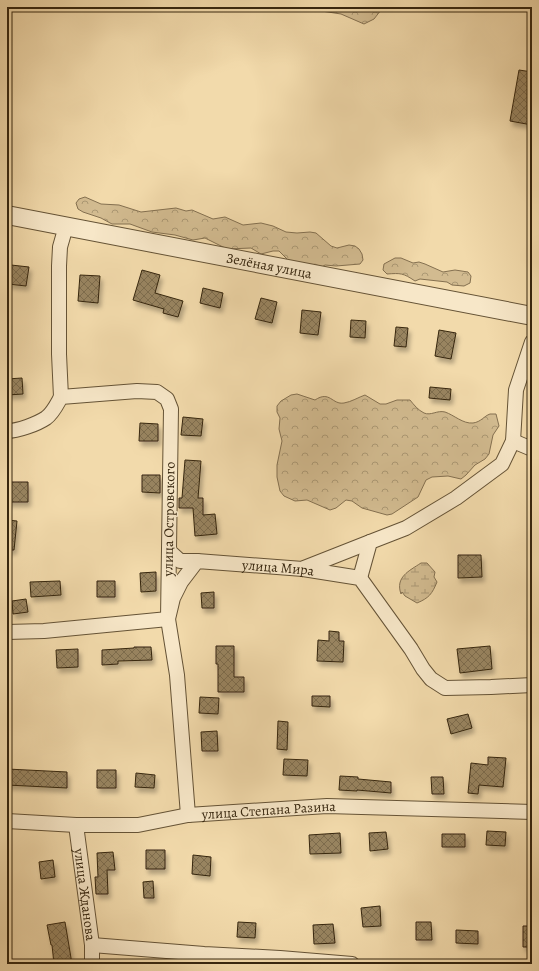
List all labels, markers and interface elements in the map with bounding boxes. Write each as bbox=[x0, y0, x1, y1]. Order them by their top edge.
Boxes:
street label: Зелёная улица bbox=[225, 248, 314, 283]
street label: улица Островского bbox=[158, 462, 179, 577]
street label: улица Мира bbox=[241, 555, 316, 580]
street label: улица Степана Разина bbox=[200, 796, 337, 824]
street label: улица Жданова bbox=[70, 846, 101, 942]

